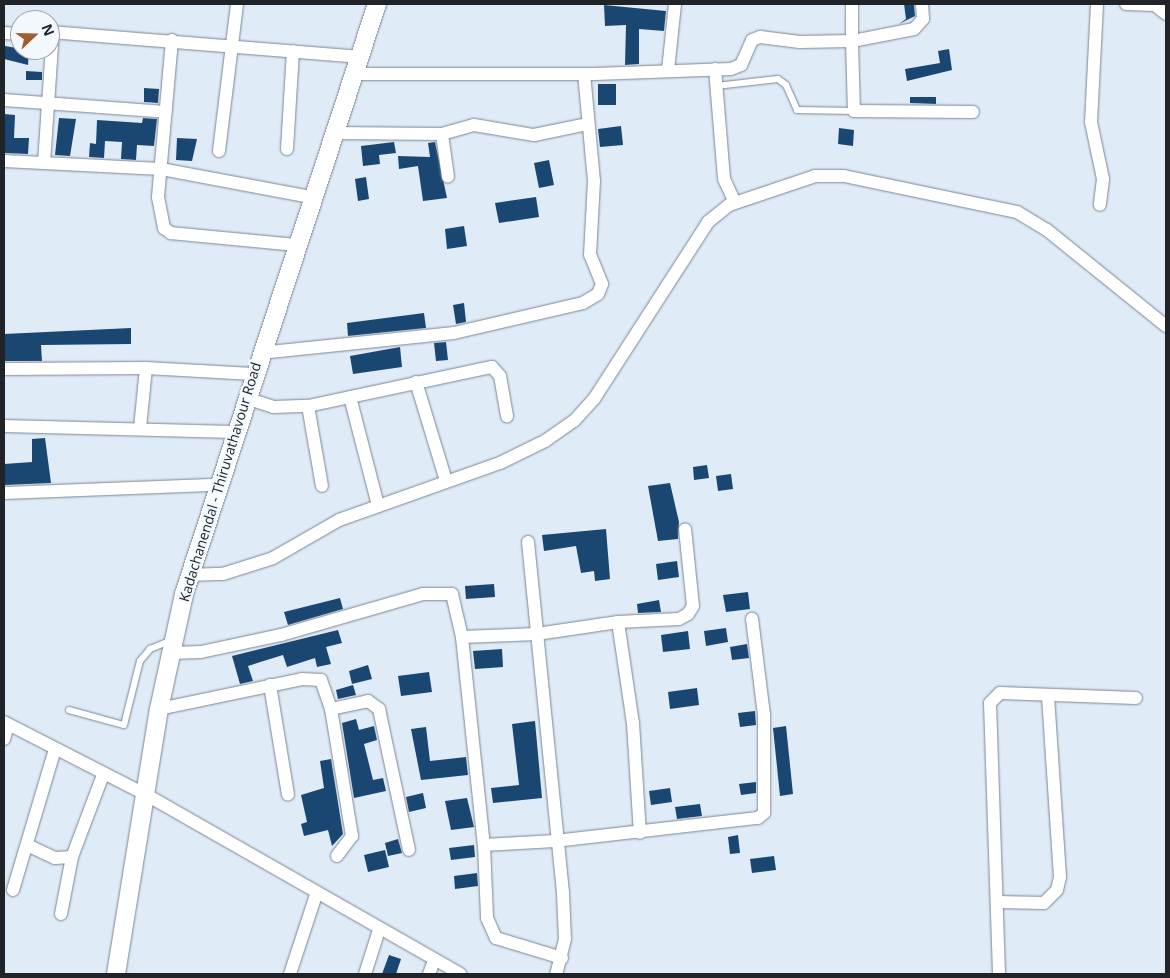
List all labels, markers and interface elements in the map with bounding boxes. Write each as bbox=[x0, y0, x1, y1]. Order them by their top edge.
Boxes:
north arrow bbox=[10, 10, 60, 60]
text: N bbox=[38, 21, 59, 39]
street label: Kadachanendal - Thiruvathavour Road bbox=[175, 360, 265, 604]

